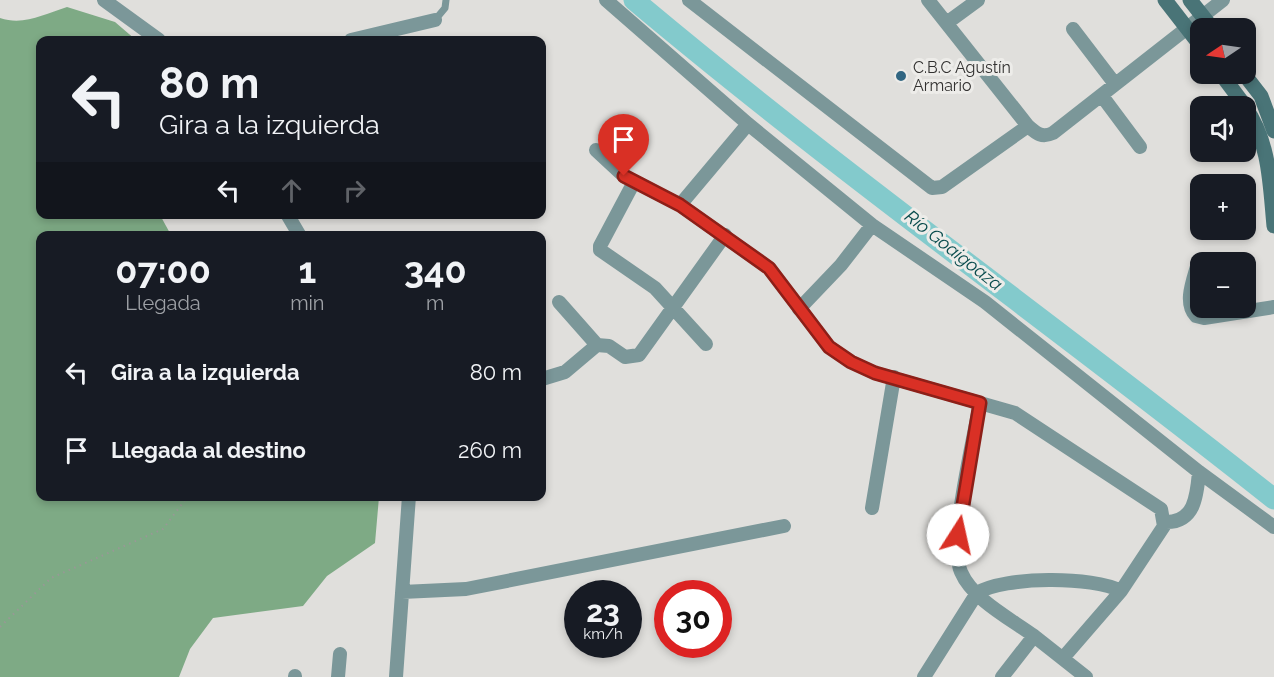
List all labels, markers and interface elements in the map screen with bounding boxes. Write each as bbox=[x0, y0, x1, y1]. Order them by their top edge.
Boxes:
north arrow bbox=[1190, 18, 1256, 84]
map controls bbox=[1190, 18, 1256, 318]
place label: C.B.C Agustín Armario bbox=[913, 58, 1011, 95]
text: 80 m bbox=[159, 59, 259, 108]
icon: left bbox=[60, 60, 138, 138]
marker: C.B.C Agustín Armario bbox=[894, 69, 908, 83]
button: sound bbox=[1190, 96, 1256, 162]
text: Gira a la izquierda bbox=[159, 109, 380, 140]
pin bbox=[598, 114, 649, 176]
icon: arrive bbox=[607, 123, 640, 156]
icon: left bbox=[212, 174, 245, 207]
icon: ahead bbox=[275, 174, 308, 207]
icon: right bbox=[338, 174, 371, 207]
button: + bbox=[1190, 174, 1256, 240]
water label: Río Goaigoaza bbox=[901, 205, 1007, 295]
text: 07:00 bbox=[115, 249, 211, 291]
text: 1 bbox=[298, 249, 316, 291]
text: 340 bbox=[404, 249, 467, 291]
button: − bbox=[1190, 252, 1256, 318]
text: Llegada bbox=[125, 291, 201, 315]
text: min bbox=[290, 291, 325, 315]
text: m bbox=[426, 291, 444, 315]
icon: left bbox=[60, 356, 93, 389]
text: Gira a la izquierda bbox=[111, 359, 300, 385]
text: 80 m bbox=[470, 359, 522, 385]
icon: arrive bbox=[60, 434, 93, 467]
text: Llegada al destino bbox=[111, 437, 306, 463]
text: 260 m bbox=[458, 437, 522, 463]
position arrow bbox=[926, 503, 990, 567]
speed limit sign: 30 bbox=[654, 580, 732, 658]
text: 23 bbox=[586, 594, 620, 629]
text: km/h bbox=[583, 625, 623, 643]

